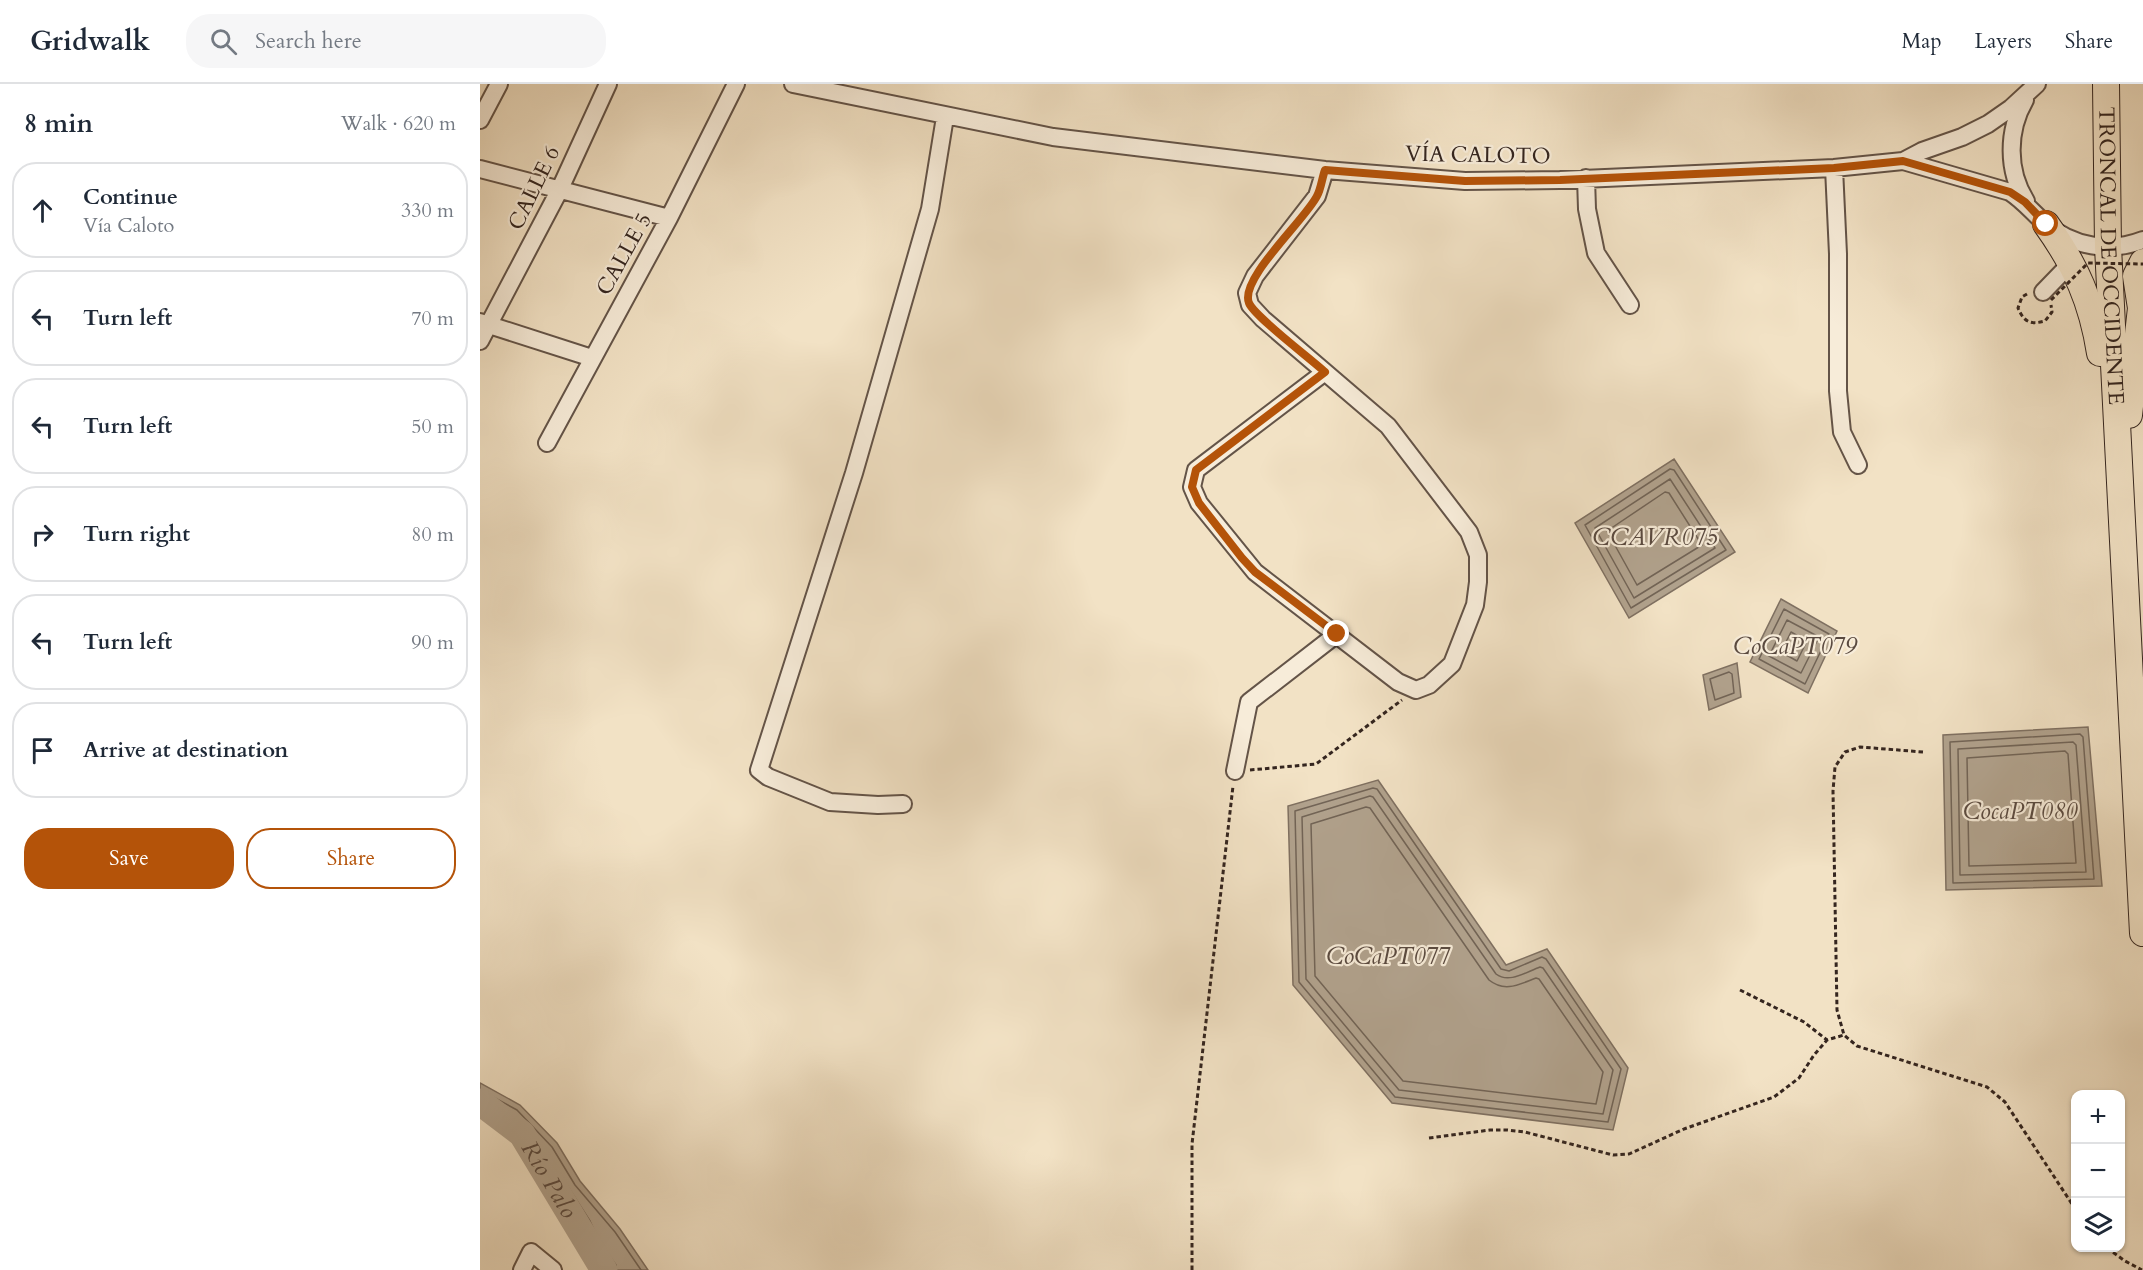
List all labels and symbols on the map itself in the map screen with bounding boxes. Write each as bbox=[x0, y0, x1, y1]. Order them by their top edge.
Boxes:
street label: TRONCAL DE OCCIDENTE bbox=[2091, 107, 2131, 406]
street label: VÍA CALOTO bbox=[1405, 139, 1551, 171]
street label: CALLE 6 bbox=[501, 141, 567, 235]
street label: CALLE 5 bbox=[589, 207, 659, 301]
route start bbox=[2032, 210, 2058, 236]
water label: CCAVR075 bbox=[1592, 521, 1718, 554]
route end bbox=[1323, 620, 1349, 646]
water label: CoCaPT079 bbox=[1733, 630, 1858, 663]
water label: CocaPT080 bbox=[1963, 795, 2078, 828]
water label: CoCaPT077 bbox=[1326, 940, 1452, 973]
water label: Río Palo bbox=[513, 1135, 586, 1224]

